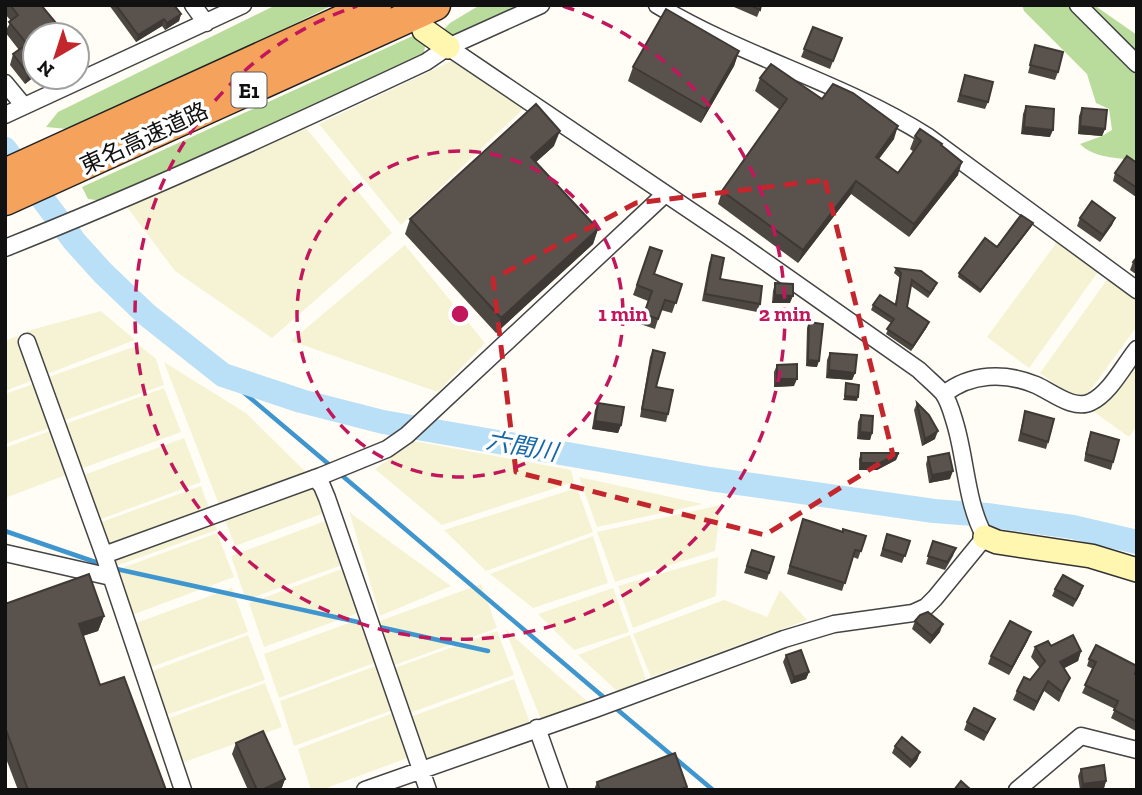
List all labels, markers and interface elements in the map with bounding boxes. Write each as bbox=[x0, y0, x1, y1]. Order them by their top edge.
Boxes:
north arrow bbox=[21, 21, 91, 91]
text: N bbox=[33, 55, 58, 82]
road number: E1 bbox=[232, 72, 266, 108]
street label: 東名高速道路 bbox=[76, 96, 212, 180]
text: 1 min bbox=[598, 301, 648, 326]
text: 2 min bbox=[759, 301, 812, 326]
centre of rings bbox=[448, 302, 472, 326]
water label: 六間川 bbox=[484, 425, 563, 467]

